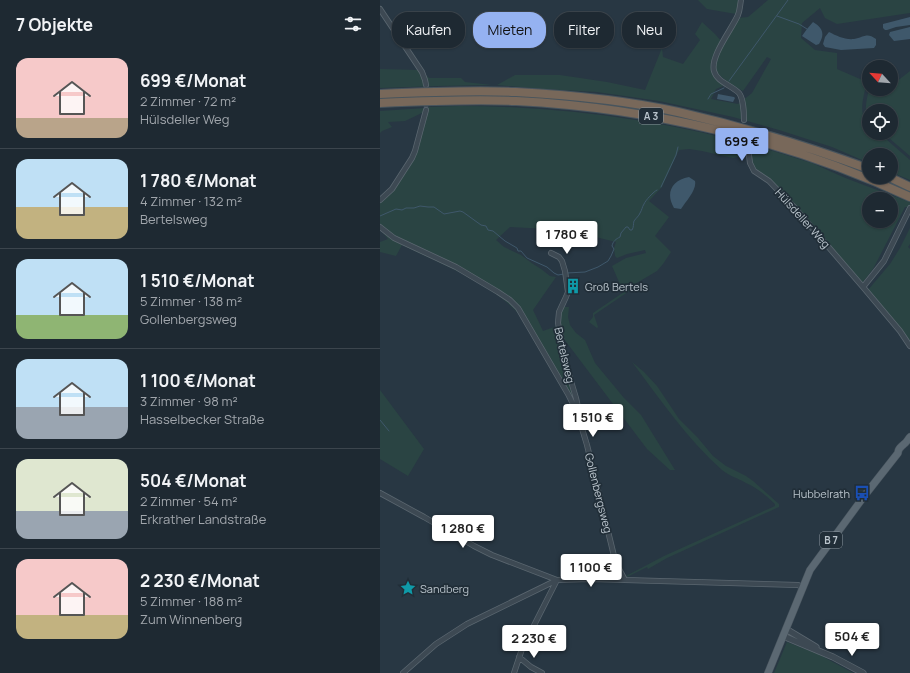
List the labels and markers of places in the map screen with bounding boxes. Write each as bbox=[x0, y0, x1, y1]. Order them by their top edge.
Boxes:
pin: 699 € bbox=[714, 128, 770, 162]
pin: 1 780 € bbox=[530, 221, 604, 255]
building icon: Groß Bertels bbox=[564, 277, 582, 295]
place label: Groß Bertels bbox=[585, 279, 648, 294]
pin: 1 510 € bbox=[556, 404, 630, 438]
bus stop icon: Hubbelrath bbox=[853, 484, 871, 502]
place label: Hubbelrath bbox=[793, 486, 850, 501]
pin: 1 280 € bbox=[426, 515, 500, 549]
pin: 1 100 € bbox=[554, 554, 628, 588]
place icon: Sandberg bbox=[399, 579, 417, 597]
place label: Sandberg bbox=[420, 581, 469, 596]
pin: 504 € bbox=[824, 623, 880, 657]
pin: 2 230 € bbox=[497, 625, 571, 659]

